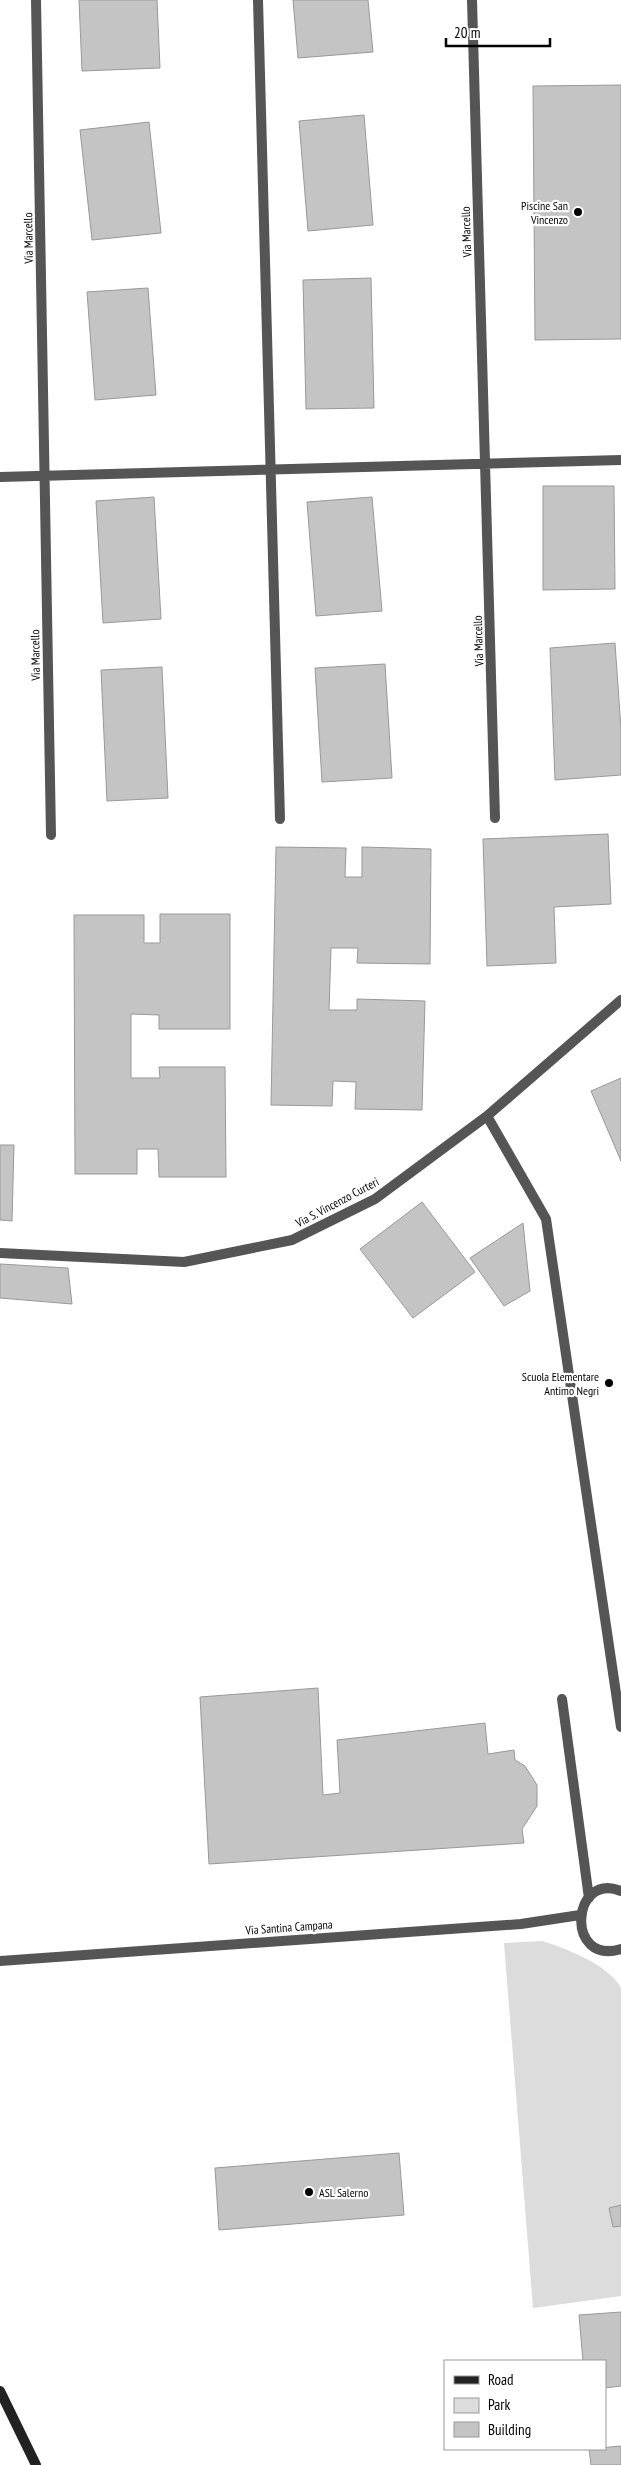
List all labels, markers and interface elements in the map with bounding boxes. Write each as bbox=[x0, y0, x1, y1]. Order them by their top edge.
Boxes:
scale bar bbox=[446, 15, 550, 47]
text: 20 m bbox=[454, 23, 480, 42]
place label: Piscine San Vincenzo bbox=[521, 198, 568, 227]
street label: Via Marcello bbox=[458, 206, 474, 259]
marker: Piscine San Vincenzo bbox=[572, 206, 584, 218]
street label: Via Marcello bbox=[20, 212, 36, 265]
street label: Via Marcello bbox=[470, 615, 486, 668]
street label: Via Marcello bbox=[27, 629, 43, 682]
street label: Via S. Vincenzo Curteri bbox=[292, 1174, 381, 1231]
place label: Scuola Elementare Antimo Negri bbox=[522, 1369, 599, 1398]
marker: Scuola Elementare Antimo Negri bbox=[603, 1377, 615, 1389]
street label: Via Santina Campana bbox=[244, 1916, 333, 1938]
place label: ASL Salerno bbox=[319, 2185, 368, 2200]
marker: ASL Salerno bbox=[303, 2186, 315, 2198]
legend bbox=[444, 2360, 606, 2450]
text: Road bbox=[488, 2370, 514, 2389]
text: Park bbox=[488, 2395, 510, 2414]
text: Building bbox=[488, 2420, 531, 2439]

